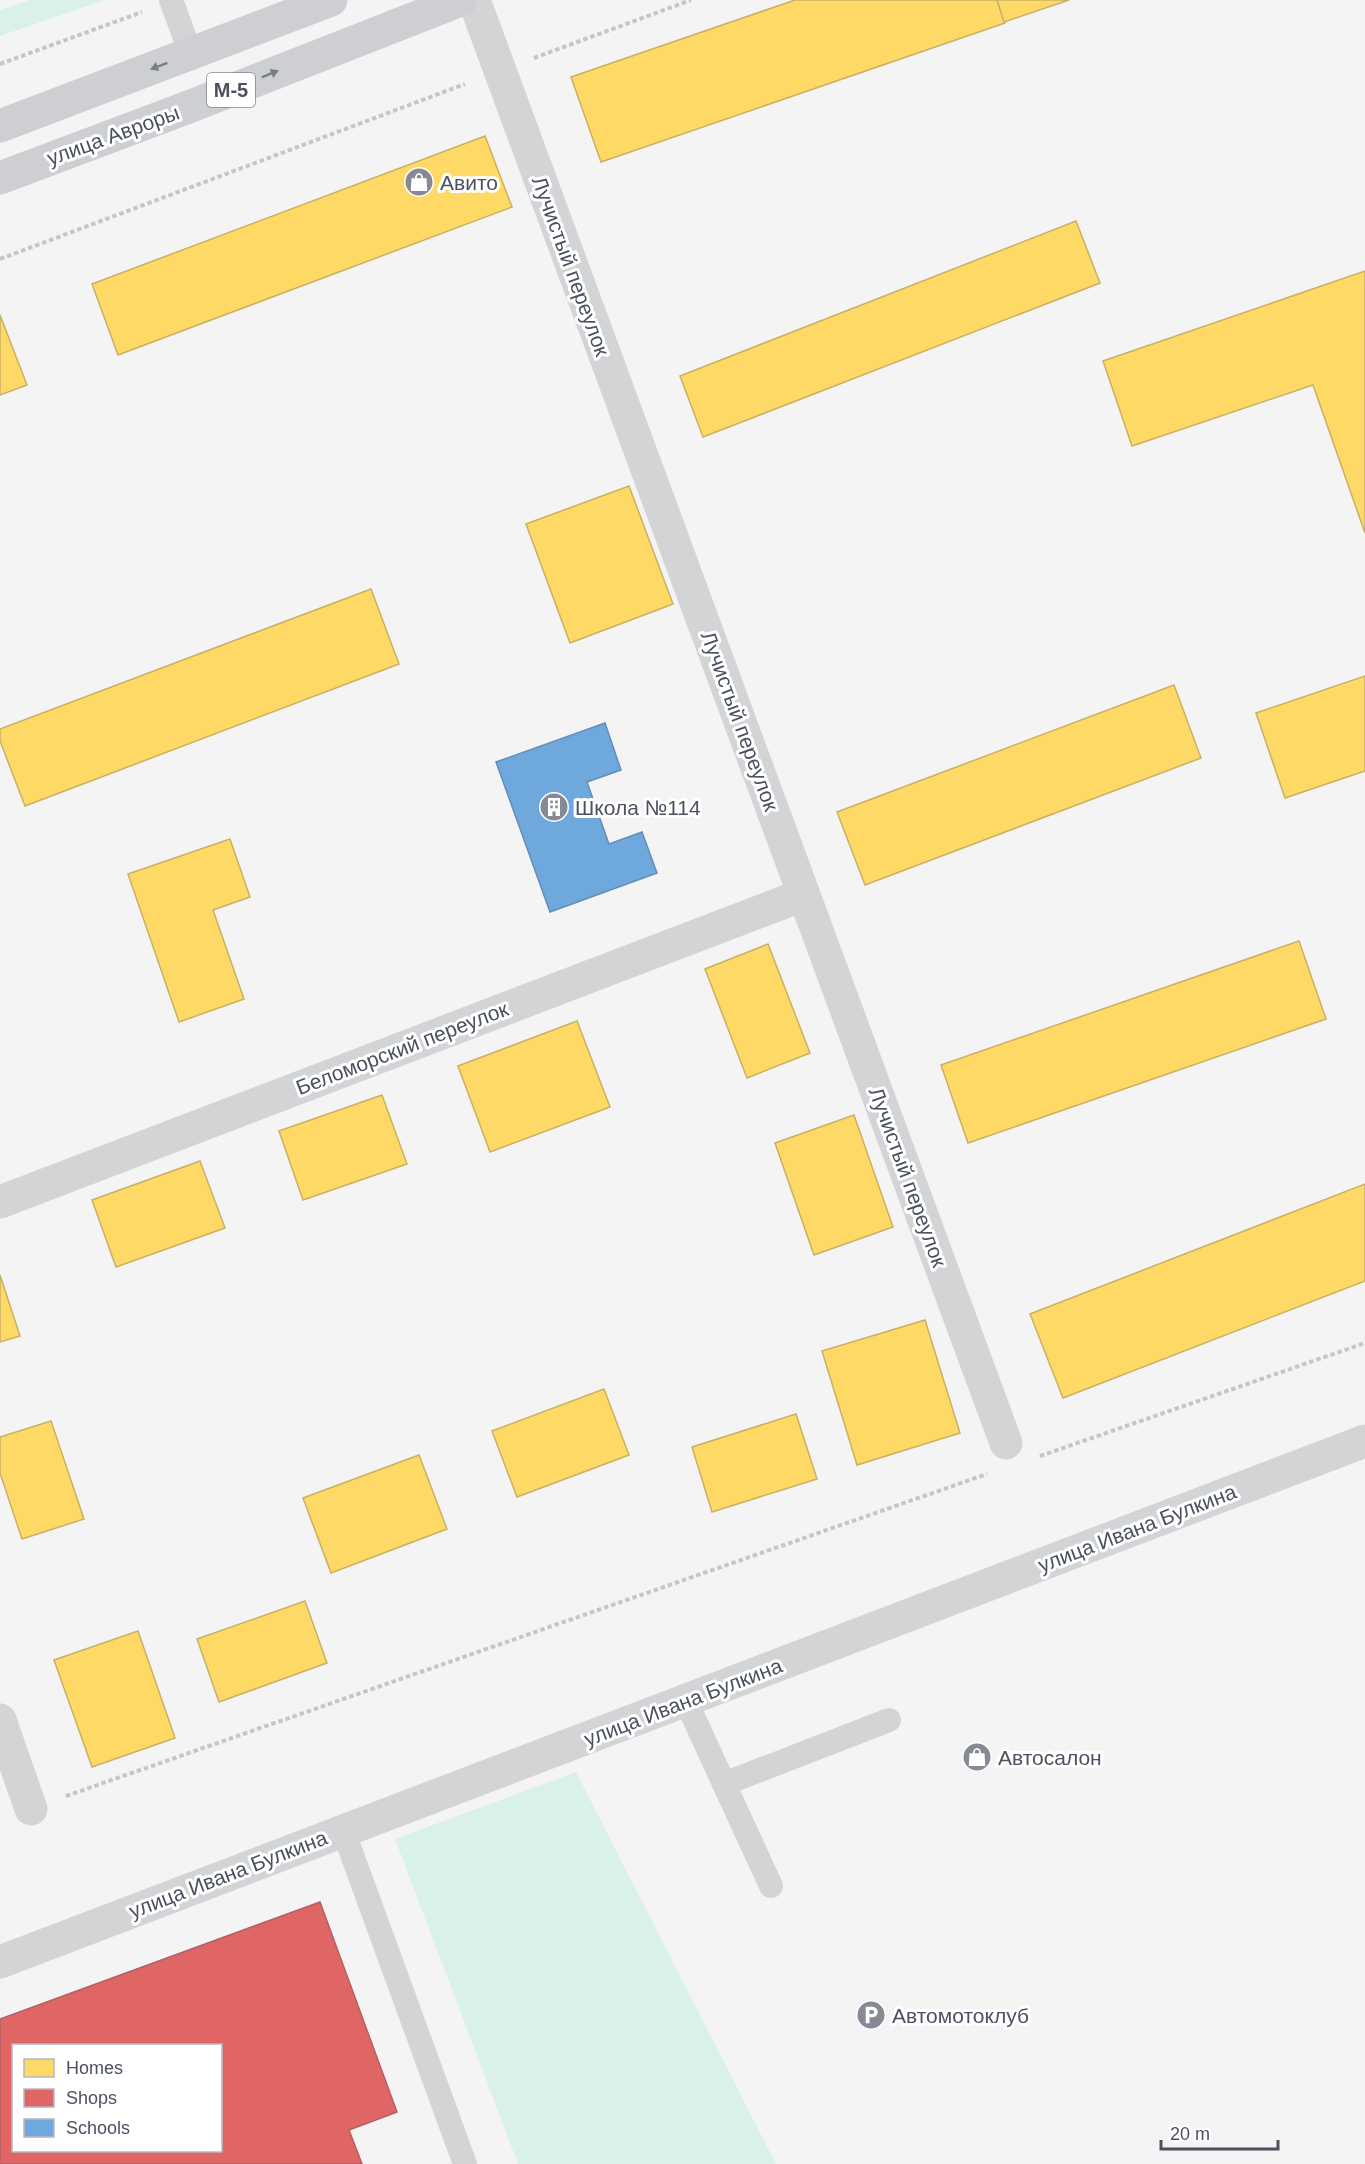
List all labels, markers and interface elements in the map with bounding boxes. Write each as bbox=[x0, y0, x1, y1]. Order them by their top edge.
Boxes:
one-way arrow bbox=[150, 62, 168, 72]
one-way arrow bbox=[262, 69, 280, 79]
road number: М-5 bbox=[207, 73, 255, 107]
street label: улица Авроры bbox=[44, 100, 182, 170]
shop icon: Авито bbox=[403, 166, 435, 198]
place label: Авито bbox=[440, 171, 498, 194]
street label: Лучистый переулок bbox=[528, 173, 614, 360]
street label: Лучистый переулок bbox=[697, 628, 783, 815]
building icon: Школа №114 bbox=[538, 791, 570, 823]
place label: Школа №114 bbox=[575, 796, 701, 819]
street label: Беломорский переулок bbox=[293, 997, 512, 1099]
street label: Лучистый переулок bbox=[865, 1084, 951, 1271]
street label: улица Ивана Булкина bbox=[1035, 1479, 1240, 1576]
street label: улица Ивана Булкина bbox=[581, 1653, 786, 1750]
shop icon: Автосалон bbox=[961, 1741, 993, 1773]
place label: Автосалон bbox=[998, 1746, 1102, 1769]
street label: улица Ивана Булкина bbox=[126, 1825, 331, 1922]
parking icon: Автомотоклуб bbox=[855, 1999, 887, 2031]
place label: Автомотоклуб bbox=[892, 2004, 1029, 2027]
legend bbox=[12, 2044, 222, 2152]
text: Homes bbox=[66, 2058, 123, 2078]
text: Shops bbox=[66, 2088, 117, 2108]
scale bar bbox=[1161, 2113, 1278, 2151]
text: Schools bbox=[66, 2118, 130, 2138]
text: 20 m bbox=[1170, 2124, 1210, 2144]

